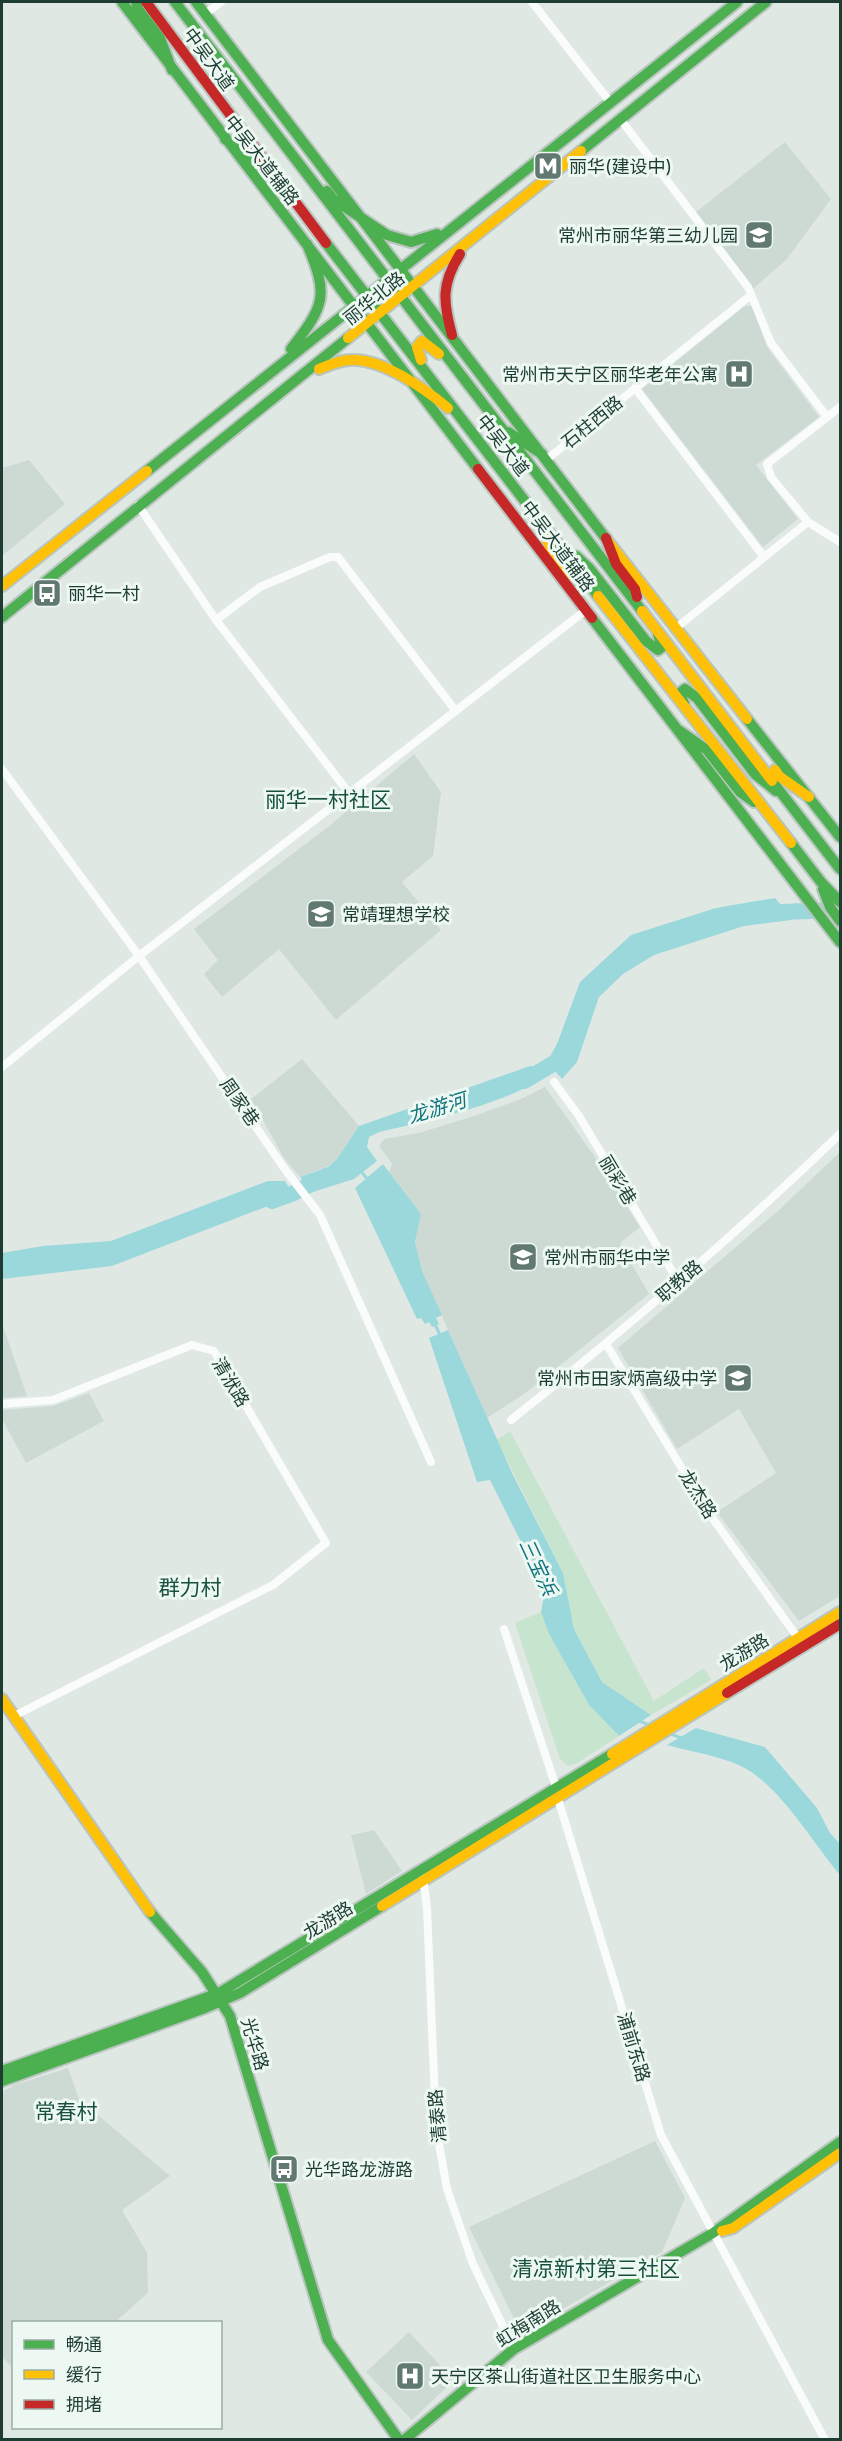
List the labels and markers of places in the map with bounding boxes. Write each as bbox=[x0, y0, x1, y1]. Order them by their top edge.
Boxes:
metro station icon: 丽华(建设中) bbox=[532, 150, 564, 182]
place label: 丽华(建设中) bbox=[569, 156, 672, 177]
school or university icon: 常州市丽华第三幼儿园 bbox=[743, 219, 775, 251]
place label: 常州市丽华第三幼儿园 bbox=[558, 225, 738, 246]
hospital icon: 常州市天宁区丽华老年公寓 bbox=[723, 358, 755, 390]
place label: 常州市天宁区丽华老年公寓 bbox=[502, 364, 718, 385]
bus stop icon: 丽华一村 bbox=[31, 577, 63, 609]
place label: 丽华一村 bbox=[68, 583, 140, 604]
school or university icon: 常靖理想学校 bbox=[305, 898, 337, 930]
place label: 常靖理想学校 bbox=[342, 904, 450, 925]
school or university icon: 常州市丽华中学 bbox=[507, 1241, 539, 1273]
place label: 常州市丽华中学 bbox=[544, 1247, 670, 1268]
school or university icon: 常州市田家炳高级中学 bbox=[722, 1362, 754, 1394]
place label: 常州市田家炳高级中学 bbox=[537, 1368, 717, 1389]
bus stop icon: 光华路龙游路 bbox=[268, 2153, 300, 2185]
place label: 光华路龙游路 bbox=[305, 2159, 413, 2180]
hospital icon: 天宁区茶山街道社区卫生服务中心 bbox=[394, 2360, 426, 2392]
place label: 天宁区茶山街道社区卫生服务中心 bbox=[431, 2366, 701, 2387]

